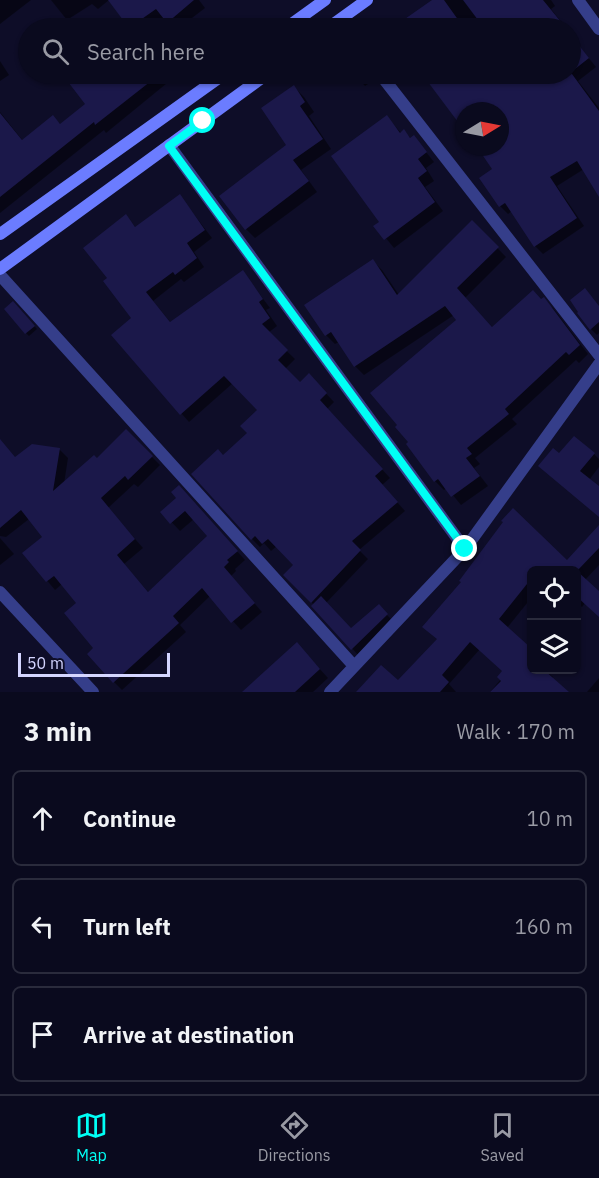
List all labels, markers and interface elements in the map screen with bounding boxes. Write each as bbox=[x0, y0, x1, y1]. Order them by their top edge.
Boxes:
search box bbox=[18, 18, 581, 84]
icon: search bbox=[39, 35, 72, 68]
text: Search here bbox=[87, 37, 205, 66]
north arrow bbox=[455, 102, 509, 156]
route start bbox=[189, 107, 215, 133]
route end bbox=[451, 535, 477, 561]
map controls bbox=[527, 566, 581, 674]
button: locate bbox=[527, 566, 581, 620]
button: layers bbox=[527, 620, 581, 674]
scale bar bbox=[18, 650, 170, 678]
text: 50 m bbox=[27, 653, 64, 673]
text: 3 min bbox=[24, 714, 92, 748]
text: Walk · 170 m bbox=[457, 718, 575, 745]
icon: ahead bbox=[26, 802, 59, 835]
text: Continue bbox=[83, 804, 176, 833]
text: 10 m bbox=[527, 805, 573, 832]
icon: left bbox=[26, 910, 59, 943]
text: Turn left bbox=[83, 912, 171, 941]
text: 160 m bbox=[515, 913, 573, 940]
icon: arrive bbox=[26, 1018, 59, 1051]
text: Arrive at destination bbox=[83, 1020, 294, 1049]
tab: Map bbox=[75, 1109, 108, 1165]
tab: Directions bbox=[258, 1109, 331, 1165]
tab: Saved bbox=[481, 1109, 524, 1165]

